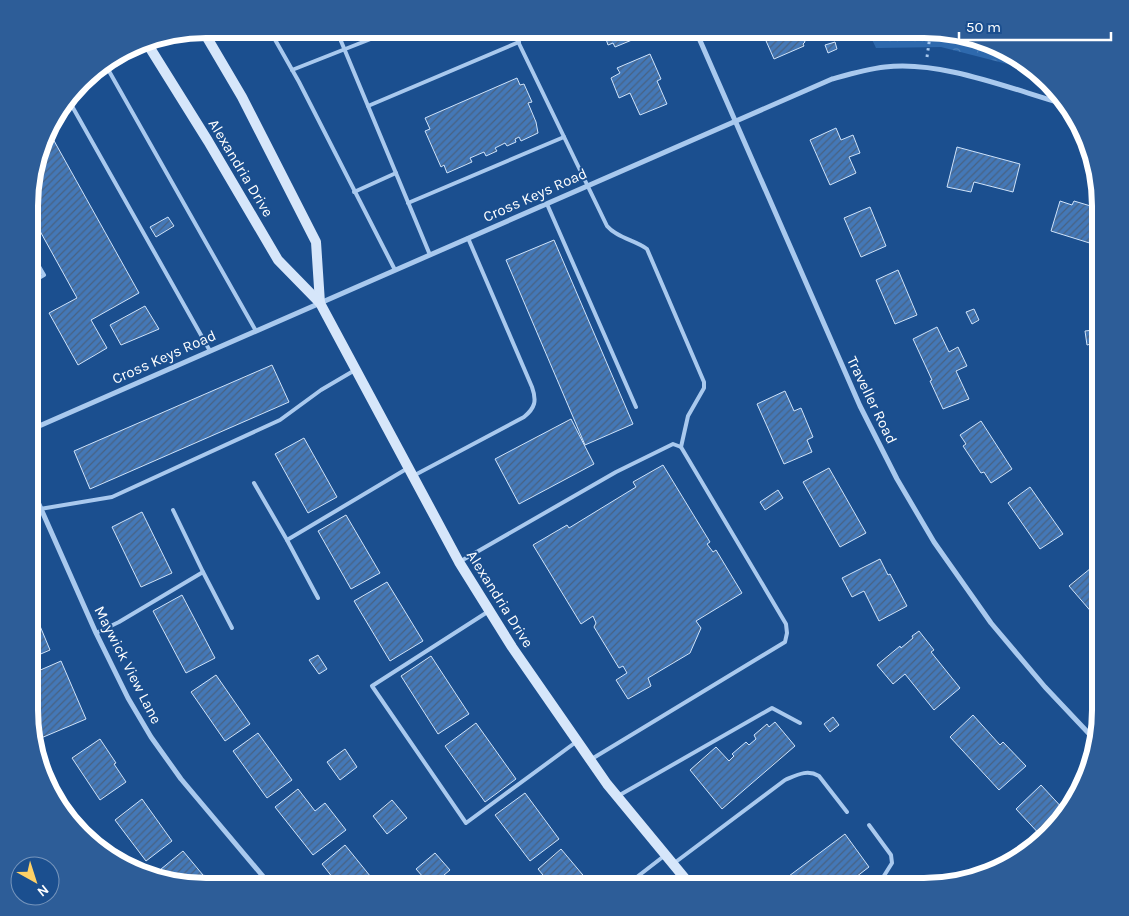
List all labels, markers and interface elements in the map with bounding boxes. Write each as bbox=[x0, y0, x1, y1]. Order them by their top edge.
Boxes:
scale bar bbox=[959, 10, 1112, 42]
text: 50 m bbox=[966, 18, 1001, 36]
street label: Alexandria Drive bbox=[205, 116, 277, 220]
street label: Cross Keys Road bbox=[480, 164, 590, 226]
street label: Cross Keys Road bbox=[109, 326, 219, 388]
street label: Traveller Road bbox=[843, 353, 901, 447]
street label: Alexandria Drive bbox=[463, 547, 537, 651]
street label: Maywick View Lane bbox=[90, 603, 166, 727]
north arrow bbox=[10, 856, 60, 906]
text: N bbox=[34, 881, 52, 900]

